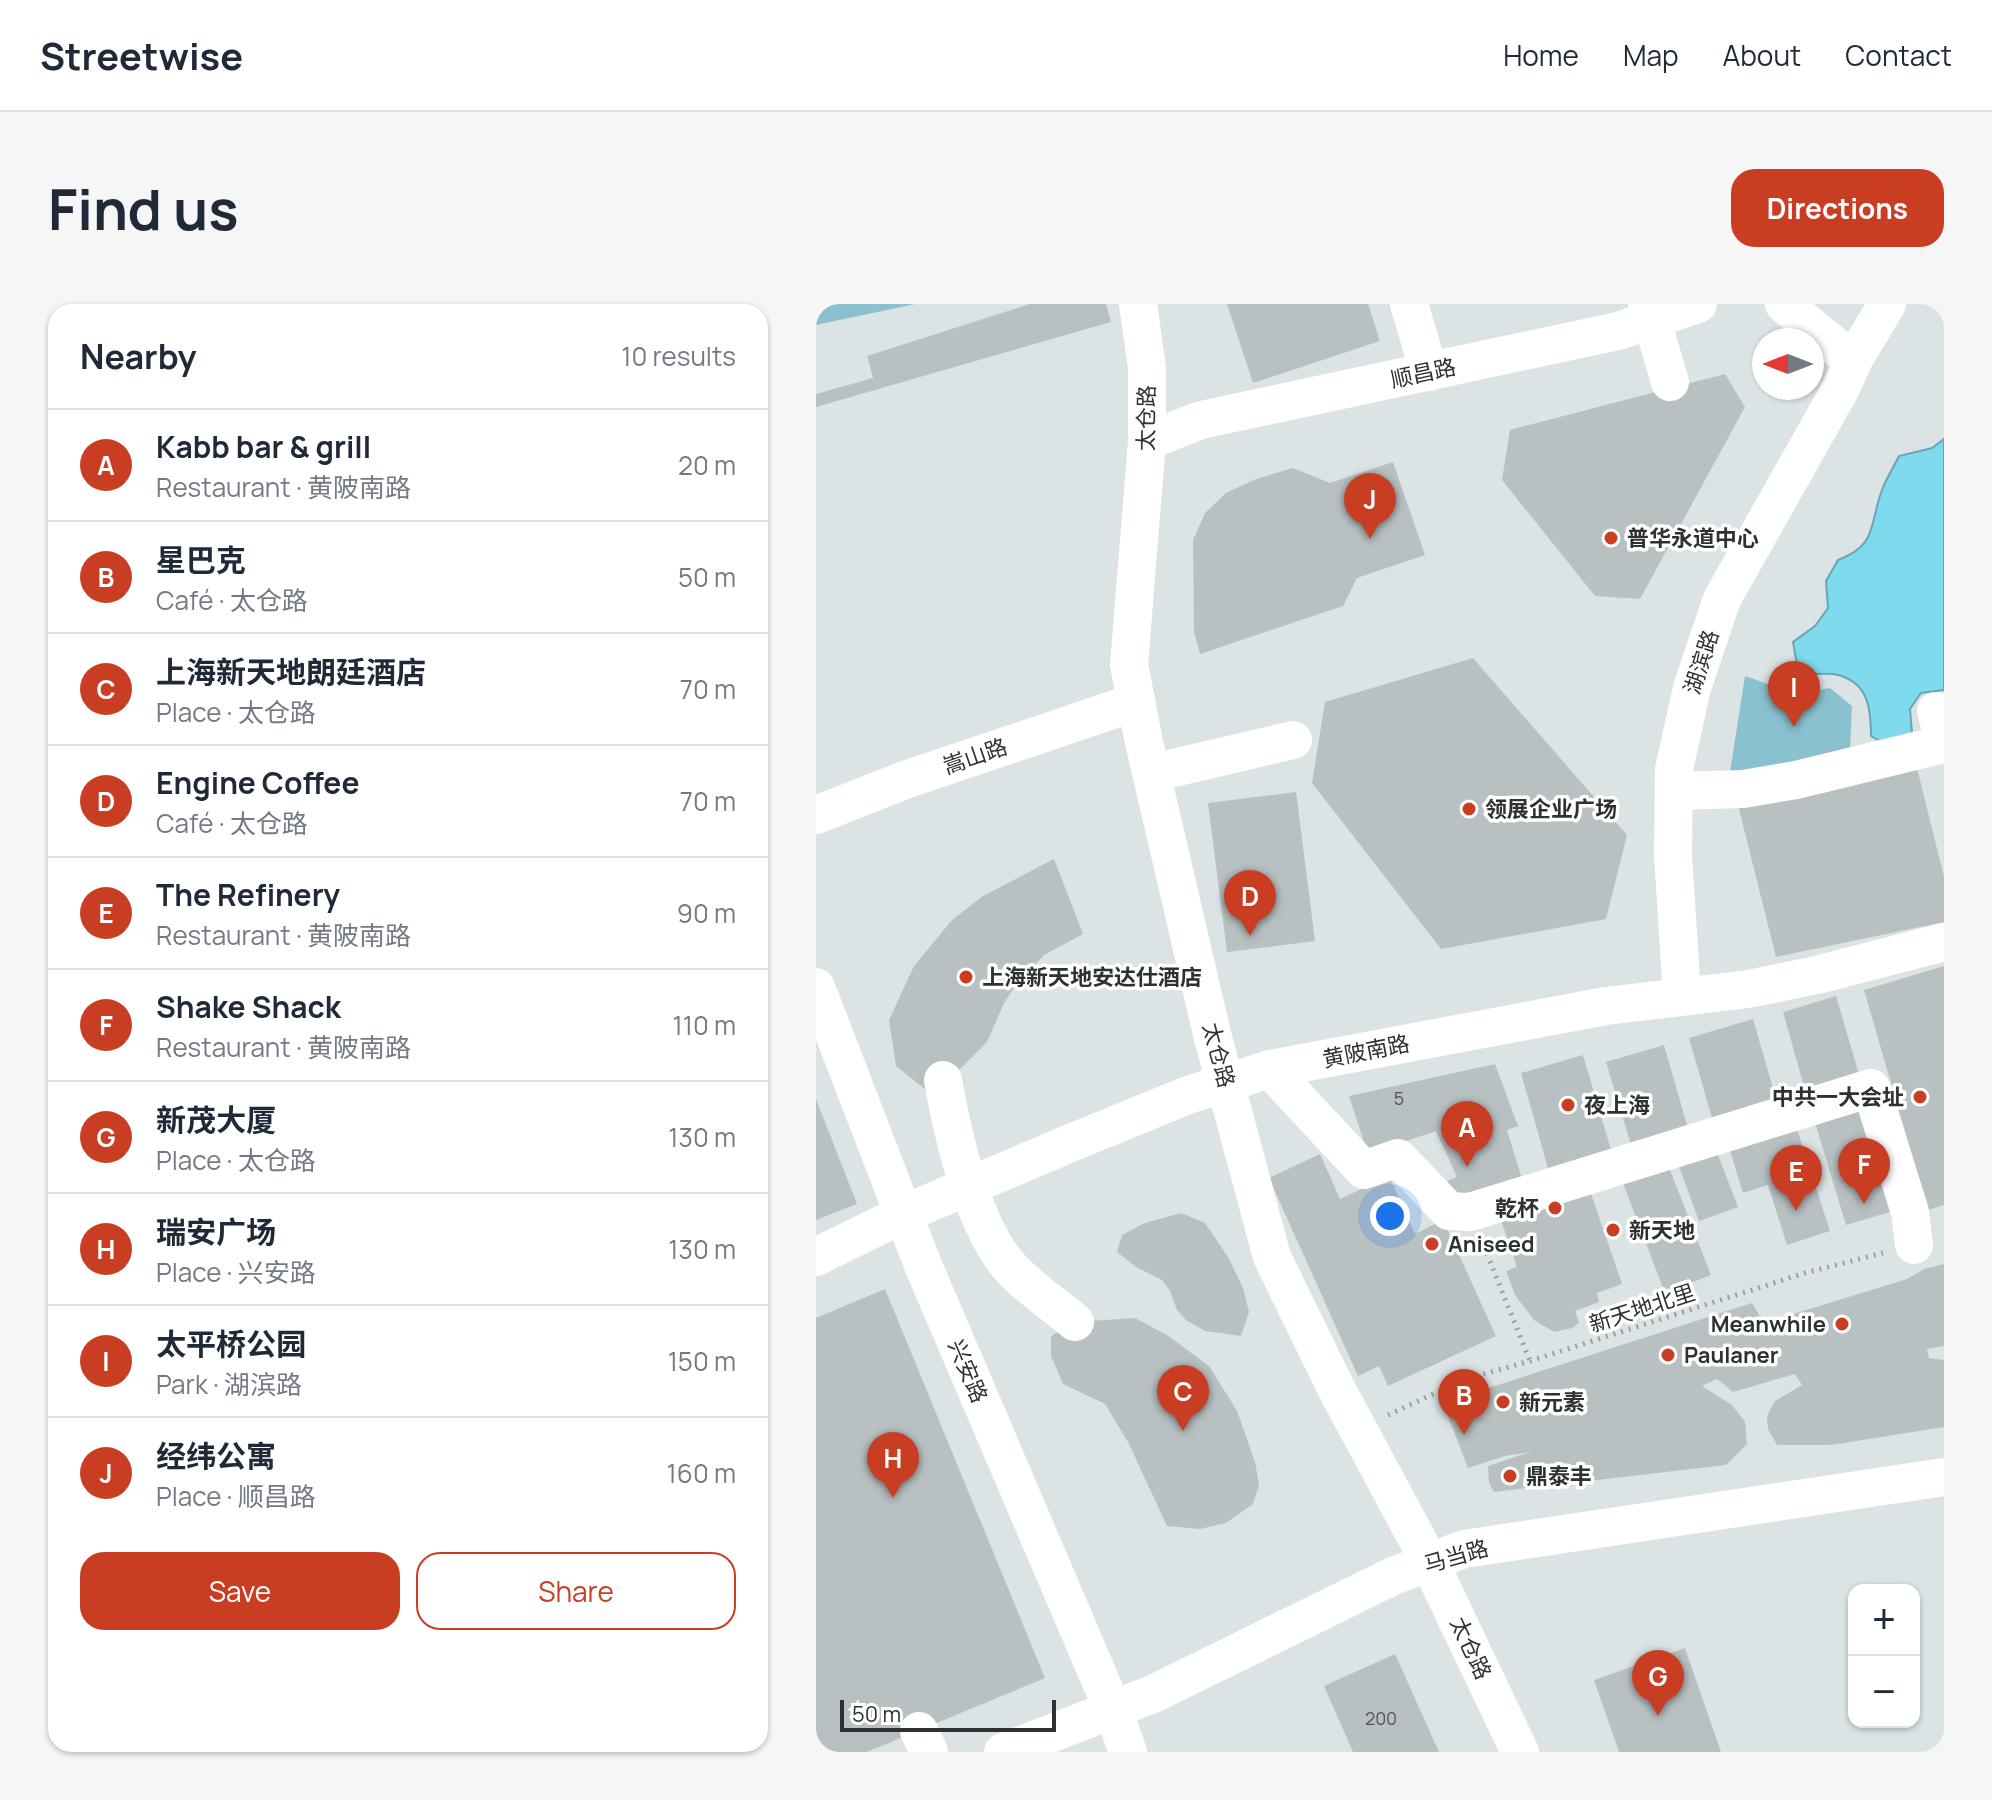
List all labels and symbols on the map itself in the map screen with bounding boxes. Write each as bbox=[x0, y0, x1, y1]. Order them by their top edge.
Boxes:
north arrow bbox=[1752, 328, 1824, 400]
street label: 顺昌路 bbox=[1388, 351, 1458, 395]
street label: 太仓路 bbox=[1130, 385, 1162, 451]
pin: J bbox=[1344, 473, 1396, 539]
place label: 普华永道中心 bbox=[1627, 523, 1759, 553]
marker: 普华永道中心 bbox=[1602, 529, 1620, 547]
street label: 湖滨路 bbox=[1677, 626, 1725, 698]
pin: I bbox=[1768, 661, 1820, 727]
street label: 嵩山路 bbox=[939, 731, 1011, 781]
place label: 领展企业广场 bbox=[1485, 794, 1617, 824]
marker: 领展企业广场 bbox=[1460, 800, 1478, 818]
pin: D bbox=[1224, 870, 1276, 936]
place label: 上海新天地安达仕酒店 bbox=[982, 962, 1202, 992]
marker: 上海新天地安达仕酒店 bbox=[957, 968, 975, 986]
street label: 太仓路 bbox=[1196, 1019, 1242, 1091]
street label: 黄陂南路 bbox=[1320, 1028, 1412, 1074]
place label: 中共一大会址 bbox=[1772, 1082, 1904, 1112]
house number: 5 bbox=[1394, 1086, 1404, 1110]
marker: 中共一大会址 bbox=[1911, 1088, 1929, 1106]
place label: 夜上海 bbox=[1584, 1090, 1650, 1120]
marker: 夜上海 bbox=[1559, 1096, 1577, 1114]
pin: A bbox=[1441, 1101, 1493, 1167]
pin: F bbox=[1838, 1138, 1890, 1204]
pin: E bbox=[1770, 1145, 1822, 1211]
place label: 乾杯 bbox=[1495, 1193, 1539, 1223]
your location bbox=[1370, 1196, 1410, 1236]
marker: 乾杯 bbox=[1546, 1199, 1564, 1217]
place label: 新天地 bbox=[1629, 1215, 1695, 1245]
marker: 新天地 bbox=[1604, 1221, 1622, 1239]
place label: Aniseed bbox=[1448, 1229, 1535, 1259]
marker: Aniseed bbox=[1423, 1235, 1441, 1253]
street label: 新天地北里 bbox=[1585, 1277, 1699, 1339]
place label: Meanwhile bbox=[1711, 1309, 1826, 1339]
marker: Meanwhile bbox=[1833, 1315, 1851, 1333]
street label: 兴安路 bbox=[941, 1335, 995, 1407]
place label: Paulaner bbox=[1684, 1340, 1779, 1370]
marker: Paulaner bbox=[1659, 1346, 1677, 1364]
pin: C bbox=[1157, 1365, 1209, 1431]
pin: B bbox=[1438, 1369, 1490, 1435]
place label: 新元素 bbox=[1519, 1387, 1585, 1417]
marker: 新元素 bbox=[1494, 1393, 1512, 1411]
pin: H bbox=[867, 1432, 919, 1498]
place label: 鼎泰丰 bbox=[1526, 1461, 1592, 1491]
marker: 鼎泰丰 bbox=[1501, 1467, 1519, 1485]
street label: 马当路 bbox=[1420, 1532, 1492, 1580]
street label: 太仓路 bbox=[1443, 1612, 1499, 1684]
pin: G bbox=[1632, 1650, 1684, 1716]
scale bar bbox=[840, 1696, 1056, 1732]
house number: 200 bbox=[1365, 1706, 1397, 1730]

